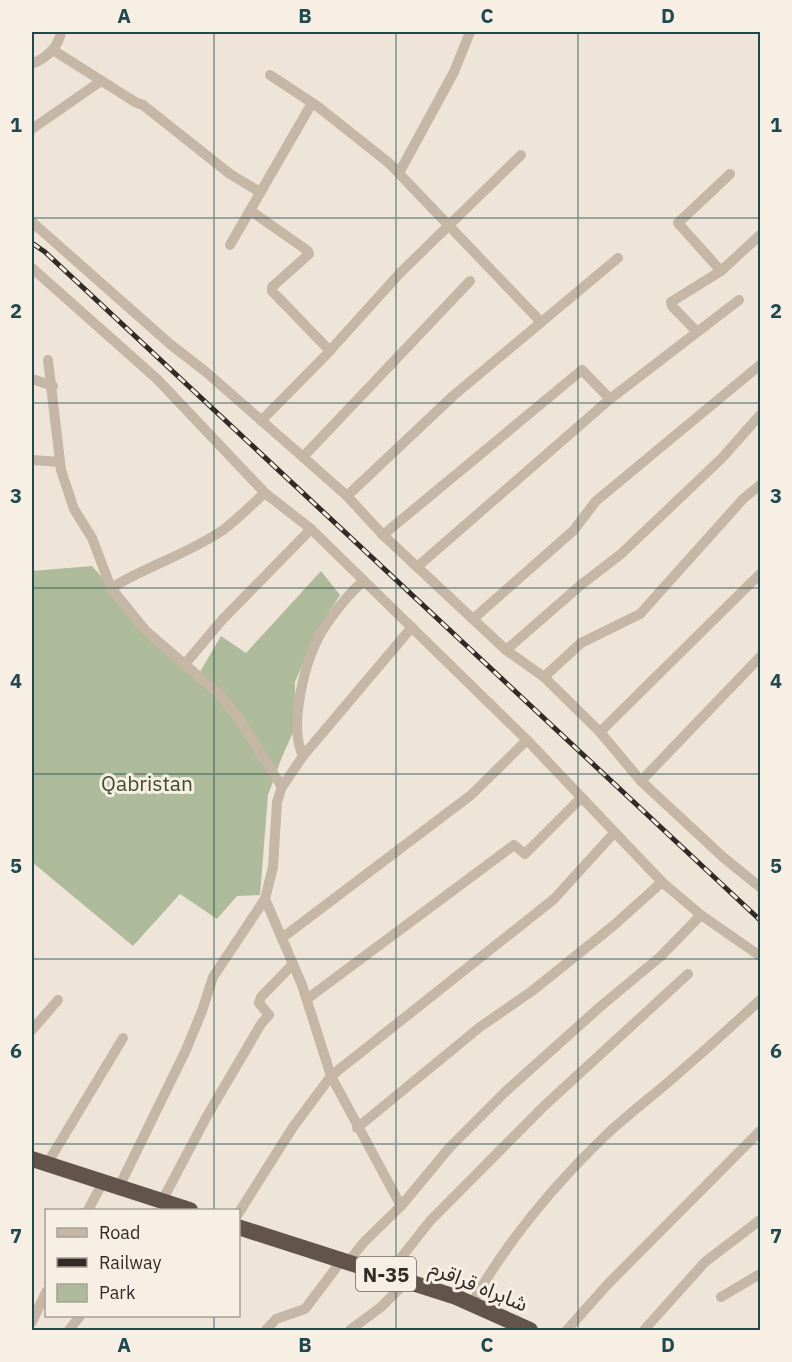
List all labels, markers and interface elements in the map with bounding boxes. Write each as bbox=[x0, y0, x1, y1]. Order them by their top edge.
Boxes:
text: A bbox=[117, 2, 131, 29]
text: B bbox=[298, 2, 312, 29]
text: C bbox=[480, 2, 494, 29]
text: D bbox=[661, 2, 675, 29]
text: 1 bbox=[10, 111, 22, 138]
text: 1 bbox=[770, 111, 782, 138]
text: 2 bbox=[10, 297, 22, 324]
text: 2 bbox=[770, 297, 782, 324]
text: 3 bbox=[10, 482, 22, 509]
text: 3 bbox=[770, 482, 782, 509]
text: 4 bbox=[10, 667, 22, 694]
text: 4 bbox=[770, 667, 782, 694]
park label: Qabristan bbox=[101, 769, 193, 797]
text: 5 bbox=[10, 852, 22, 879]
text: 5 bbox=[770, 852, 782, 879]
text: 6 bbox=[10, 1037, 22, 1064]
text: 6 bbox=[770, 1037, 782, 1064]
legend bbox=[45, 1209, 240, 1317]
text: Road bbox=[99, 1221, 140, 1244]
text: 7 bbox=[10, 1222, 22, 1249]
text: 7 bbox=[770, 1222, 782, 1249]
text: Railway bbox=[99, 1251, 161, 1274]
street label: شاہراہ قراقرم bbox=[425, 1253, 532, 1320]
road number: N-35 bbox=[356, 1257, 416, 1291]
text: Park bbox=[99, 1281, 136, 1304]
text: A bbox=[117, 1331, 131, 1358]
text: B bbox=[298, 1331, 312, 1358]
text: C bbox=[480, 1331, 494, 1358]
text: D bbox=[661, 1331, 675, 1358]

